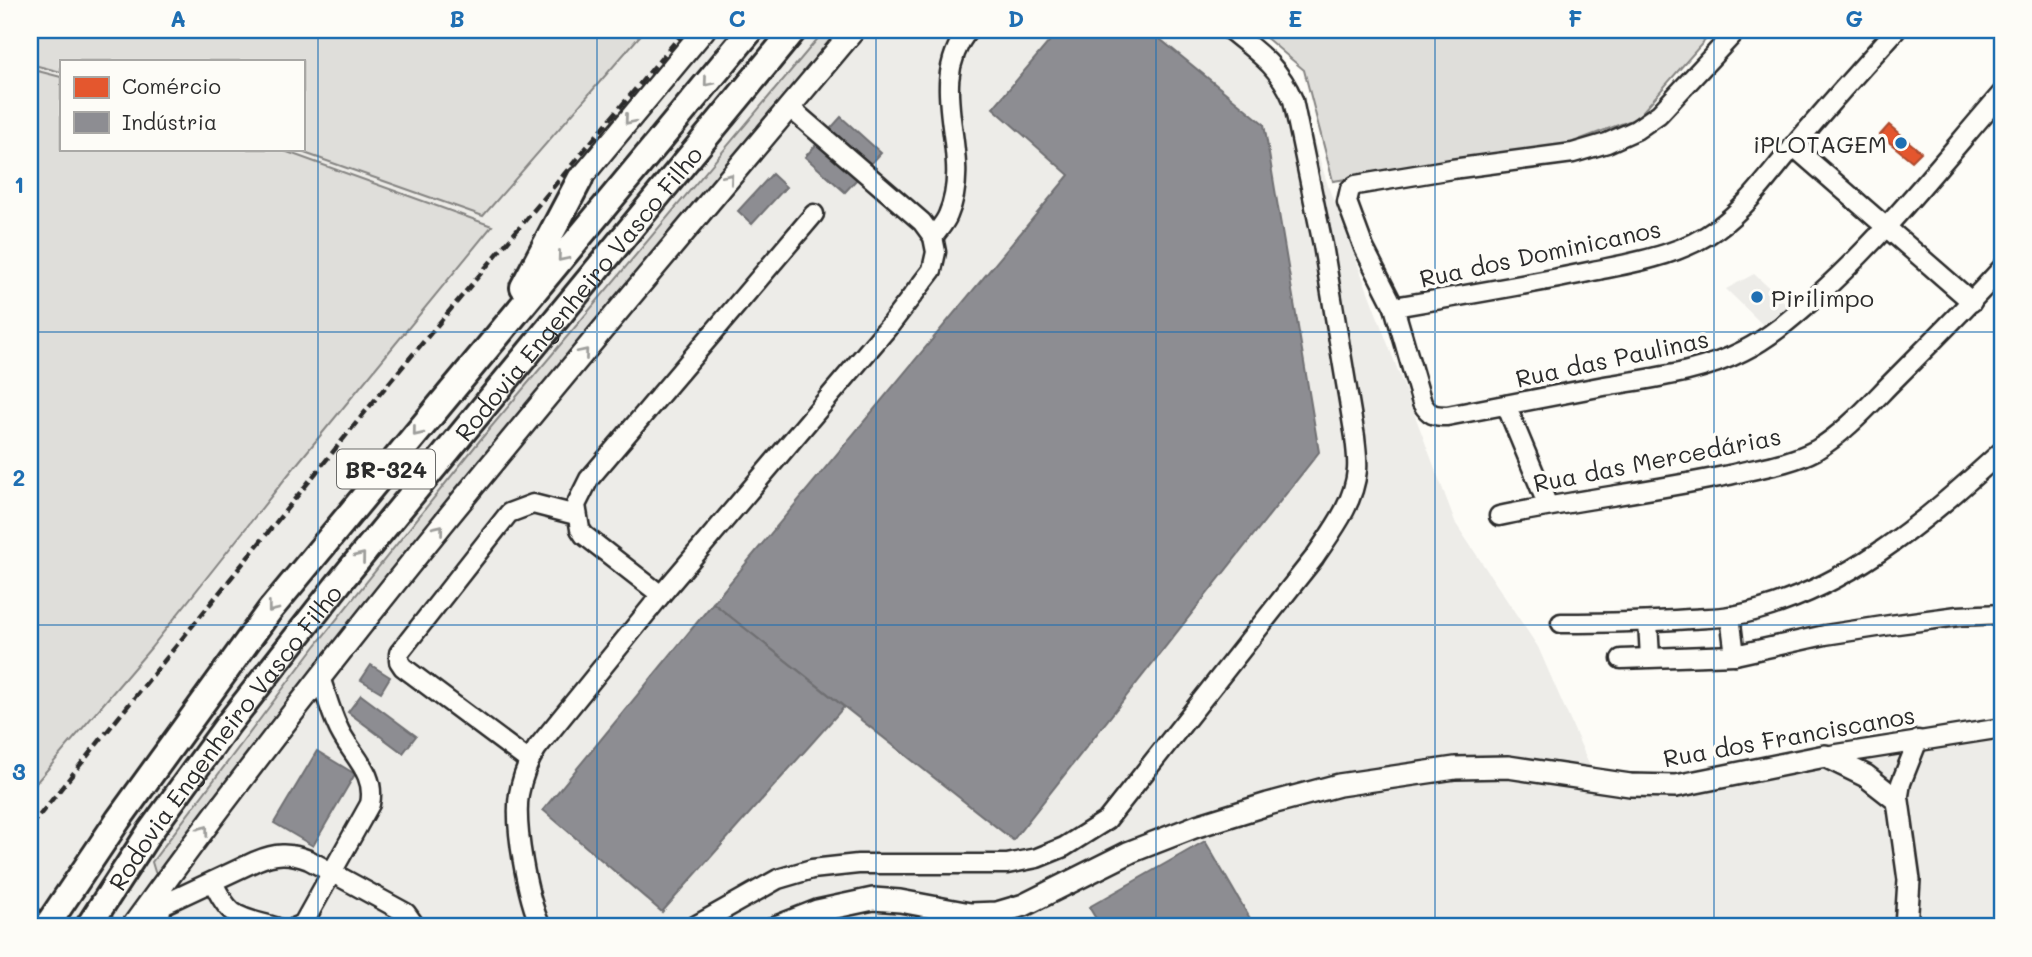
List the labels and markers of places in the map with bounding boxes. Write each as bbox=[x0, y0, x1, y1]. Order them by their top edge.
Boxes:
place label: iPLOTAGEM bbox=[1753, 128, 1887, 159]
marker: iPLOTAGEM bbox=[1893, 135, 1909, 151]
place label: Pirilimpo bbox=[1771, 282, 1874, 313]
marker: Pirilimpo bbox=[1749, 289, 1765, 305]

